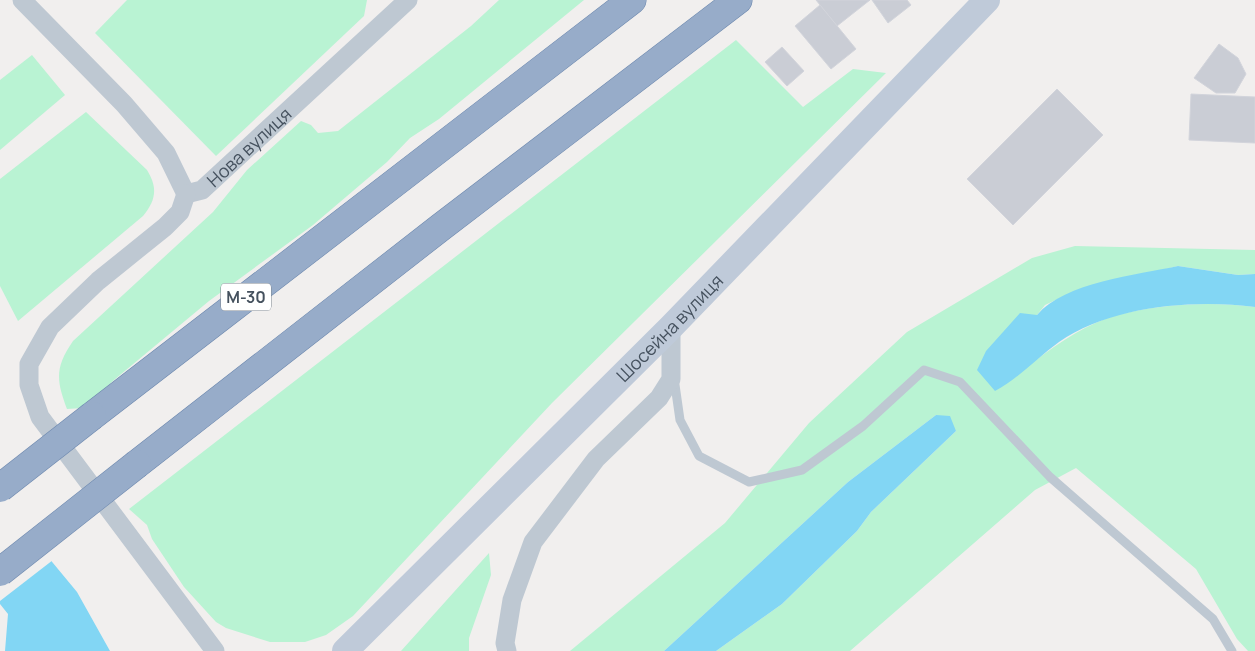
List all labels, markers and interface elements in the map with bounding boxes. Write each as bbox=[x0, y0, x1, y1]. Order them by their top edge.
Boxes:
street label: Нова вулиця bbox=[201, 102, 296, 192]
street label: Шосейна вулиця bbox=[611, 269, 728, 387]
road number: М-30 bbox=[221, 284, 271, 310]

